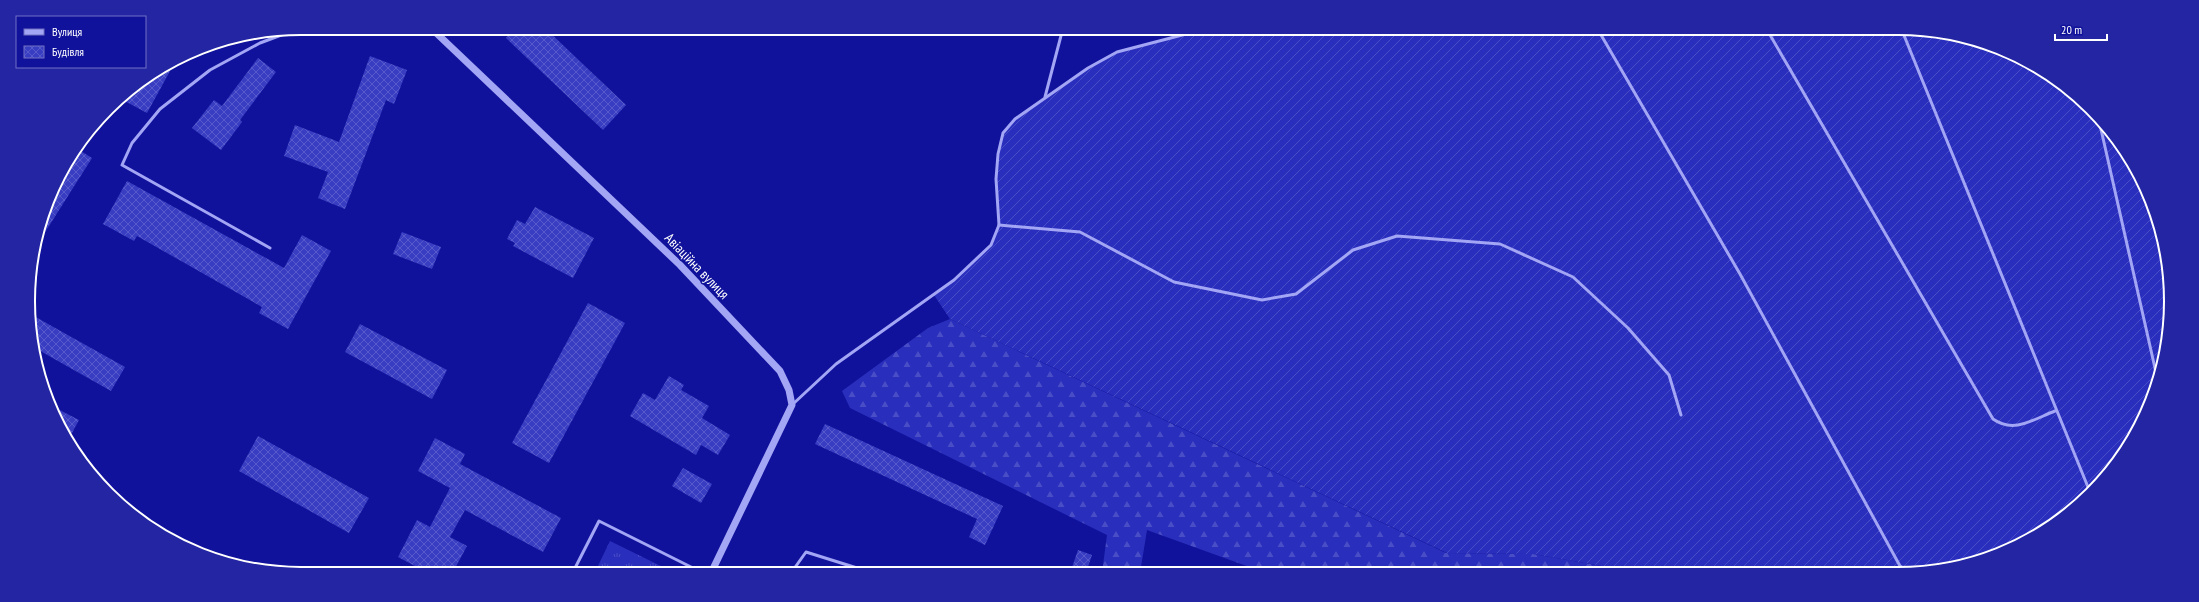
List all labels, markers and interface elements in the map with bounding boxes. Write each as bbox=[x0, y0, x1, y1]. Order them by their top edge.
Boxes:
legend bbox=[16, 16, 146, 68]
scale bar bbox=[2055, 16, 2107, 42]
text: 20 m bbox=[2061, 22, 2082, 37]
text: Вулиця bbox=[52, 24, 82, 39]
text: Будівля bbox=[52, 44, 84, 59]
street label: Авіаційна вулиця bbox=[661, 229, 733, 303]

